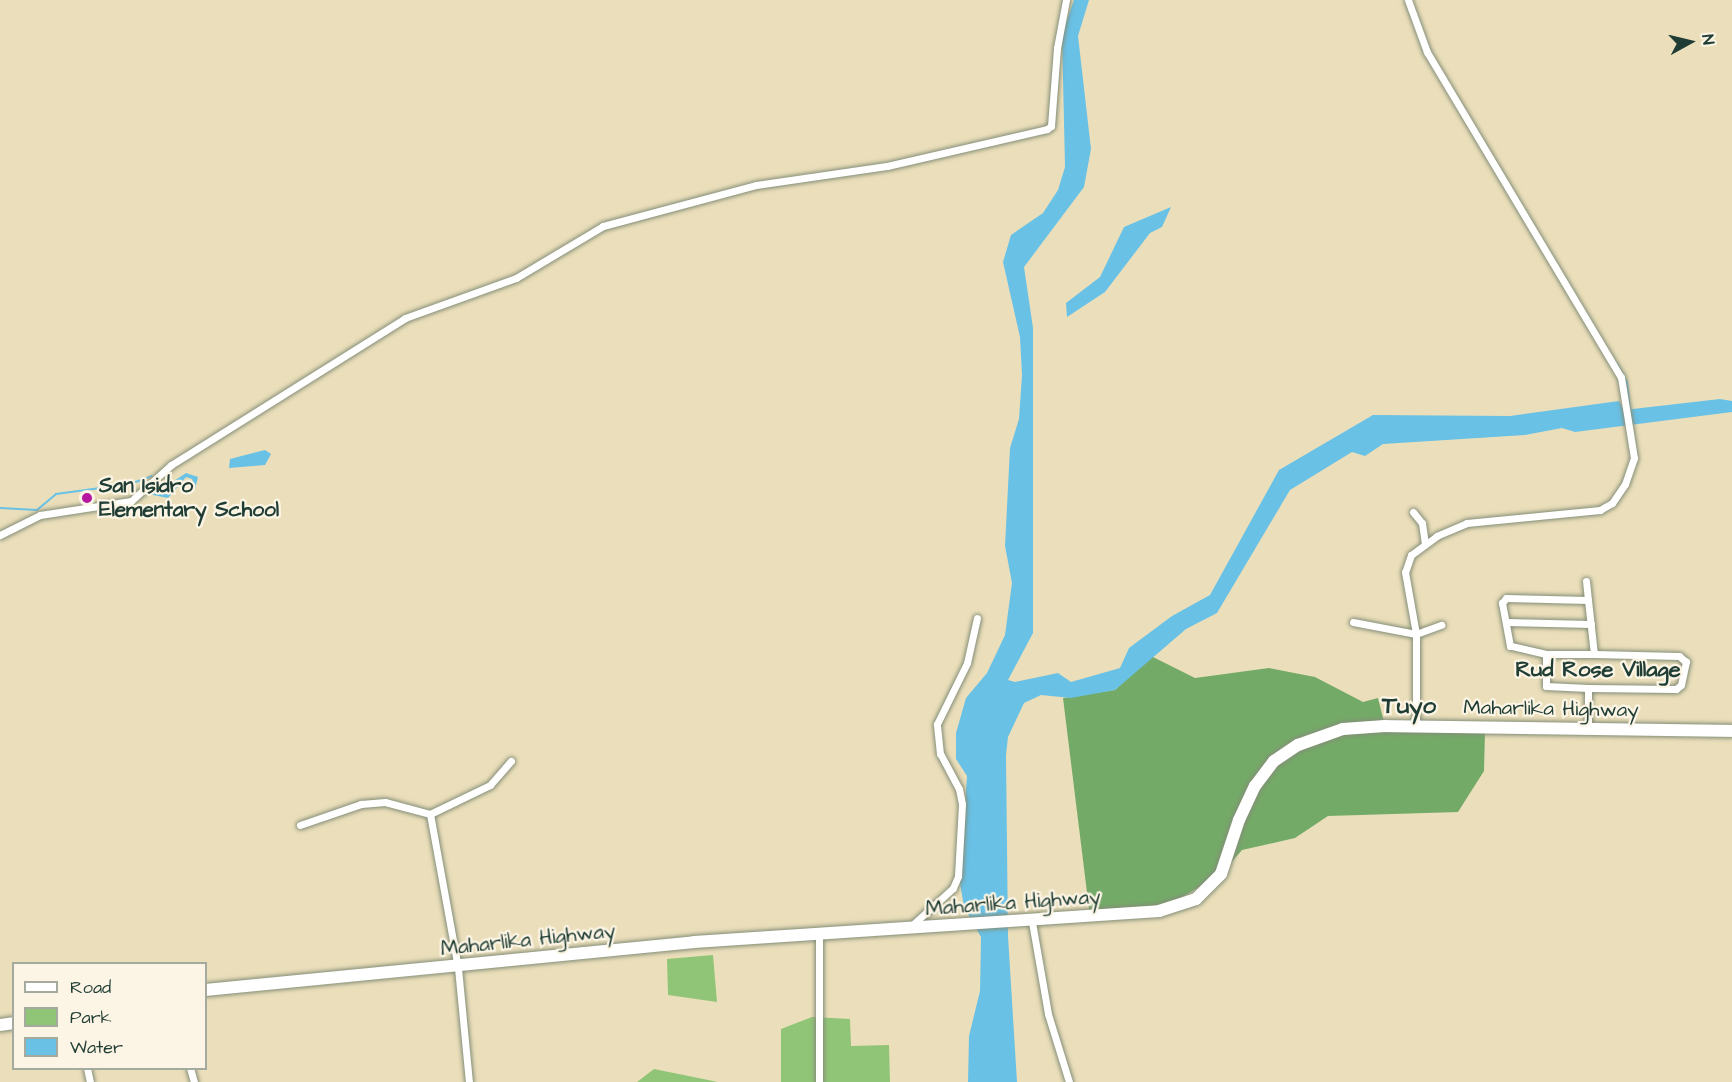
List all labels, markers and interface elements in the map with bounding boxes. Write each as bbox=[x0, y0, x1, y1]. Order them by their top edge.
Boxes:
north arrow bbox=[1660, 12, 1720, 72]
text: N bbox=[1696, 33, 1719, 46]
place label: San Isidro Elementary School bbox=[99, 473, 279, 523]
marker: San Isidro Elementary School bbox=[80, 491, 94, 505]
district label: Rud Rose Village bbox=[1515, 657, 1681, 683]
district label: Tuyo bbox=[1382, 693, 1436, 721]
street label: Maharlika Highway bbox=[1463, 695, 1639, 723]
street label: Maharlika Highway bbox=[925, 884, 1101, 922]
street label: Maharlika Highway bbox=[439, 918, 617, 962]
legend bbox=[12, 962, 207, 1070]
text: Road bbox=[70, 975, 111, 1000]
text: Park bbox=[70, 1005, 112, 1030]
text: Water bbox=[70, 1035, 123, 1060]

